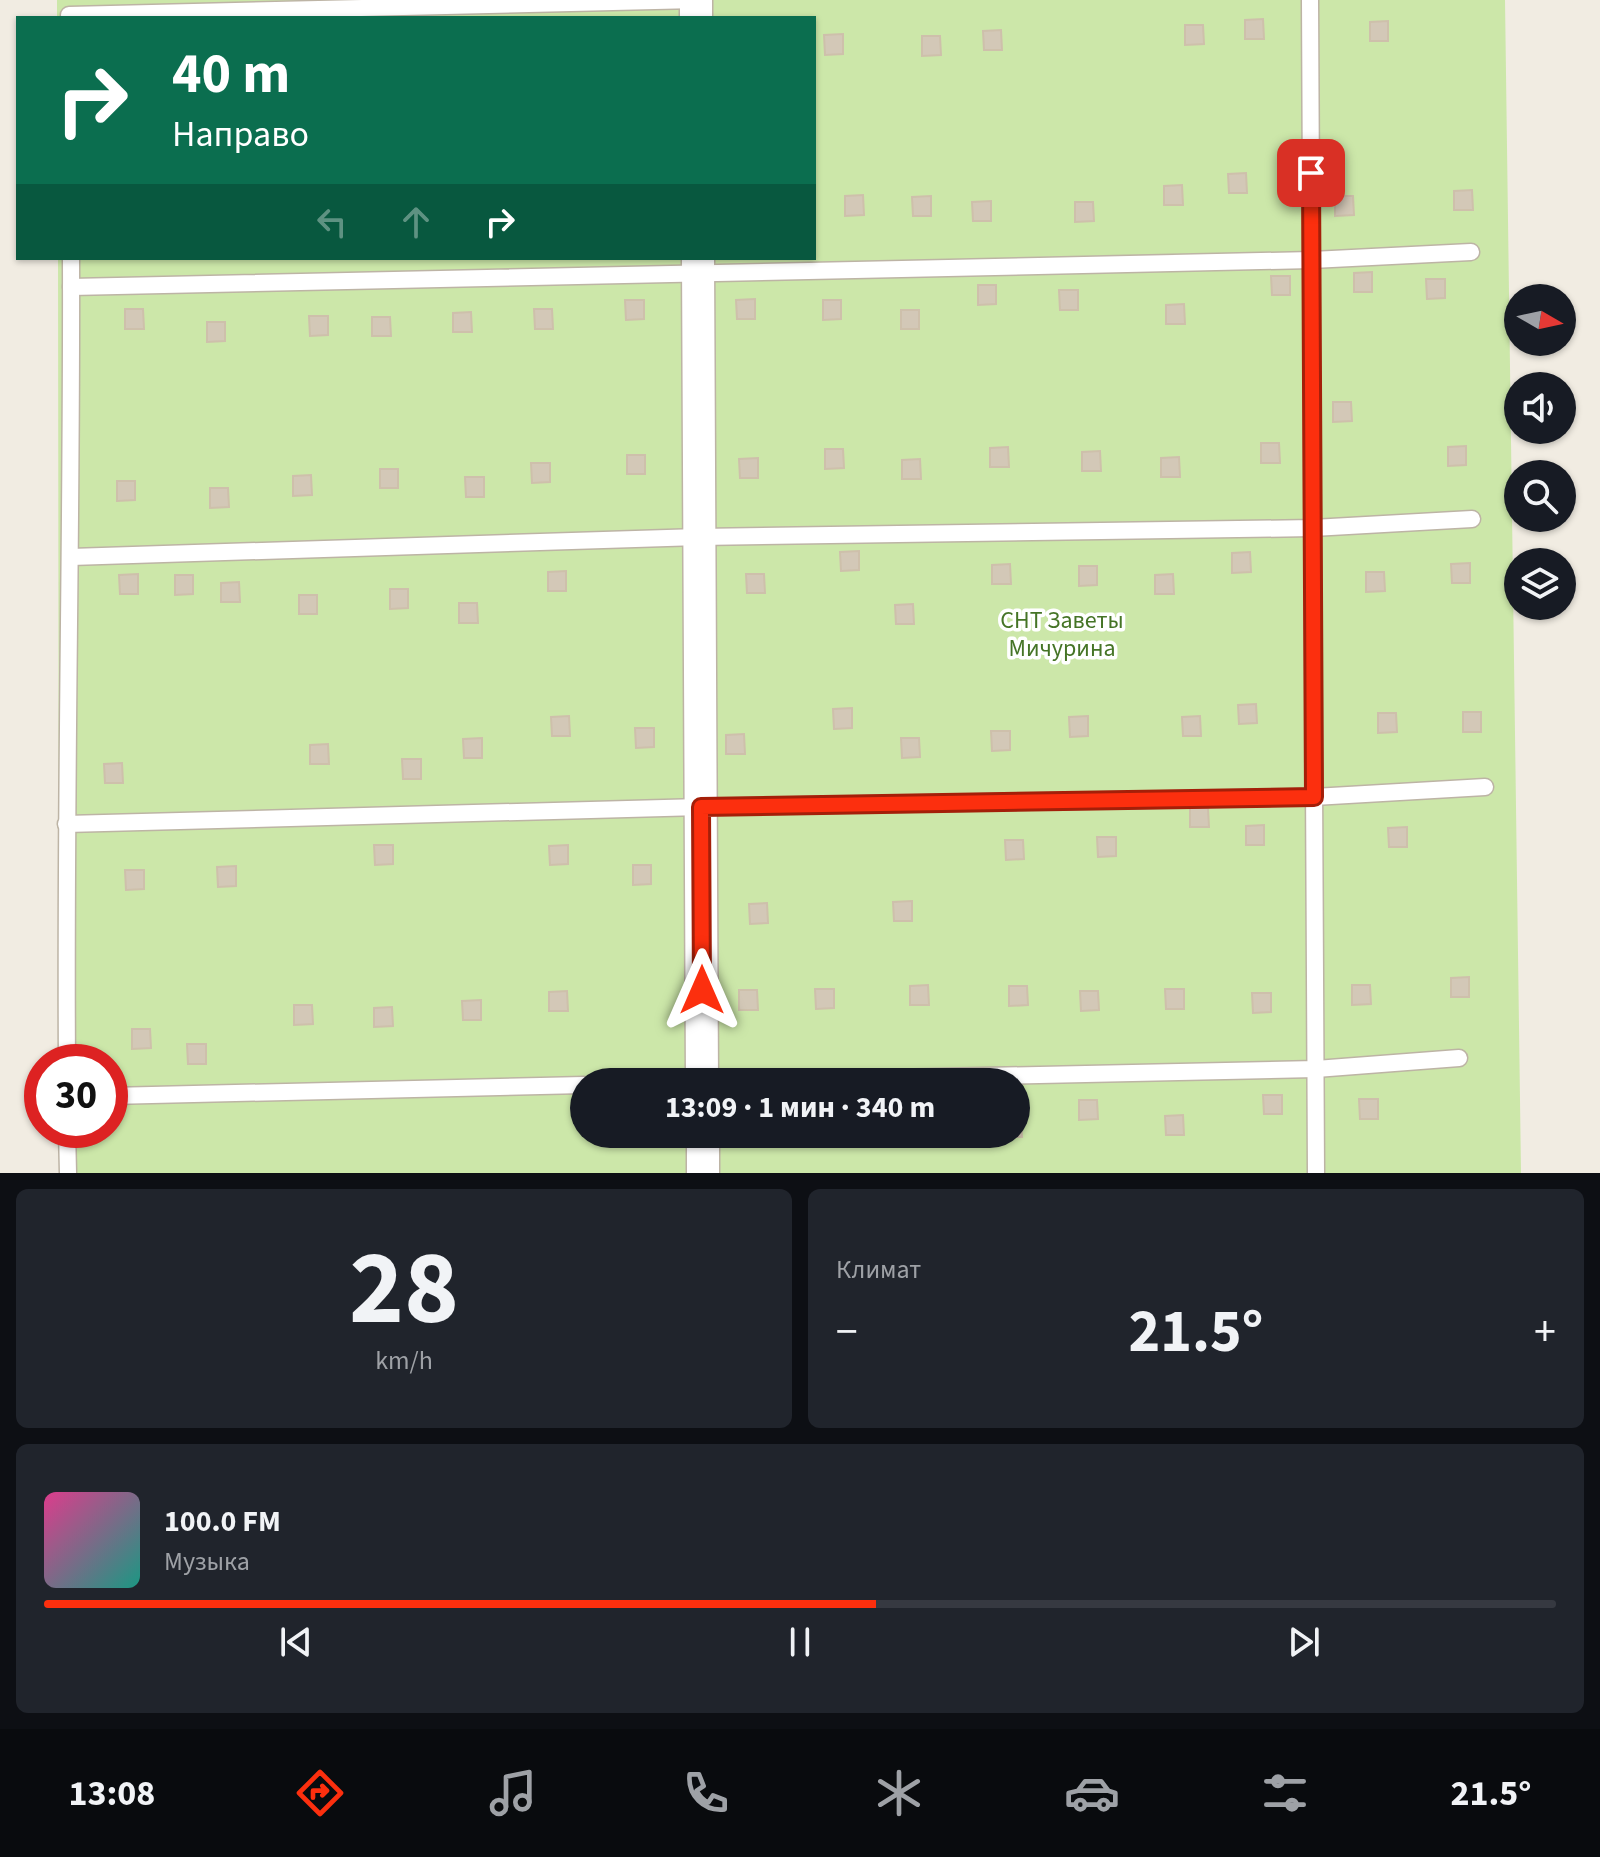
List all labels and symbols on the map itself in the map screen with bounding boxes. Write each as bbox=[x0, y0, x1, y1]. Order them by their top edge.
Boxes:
pin bbox=[1277, 139, 1345, 207]
north arrow bbox=[1504, 284, 1576, 356]
park label: СНТ Заветы Мичурина bbox=[1000, 603, 1124, 666]
position arrow bbox=[660, 948, 744, 1032]
speed limit sign: 30 bbox=[24, 1044, 128, 1148]

